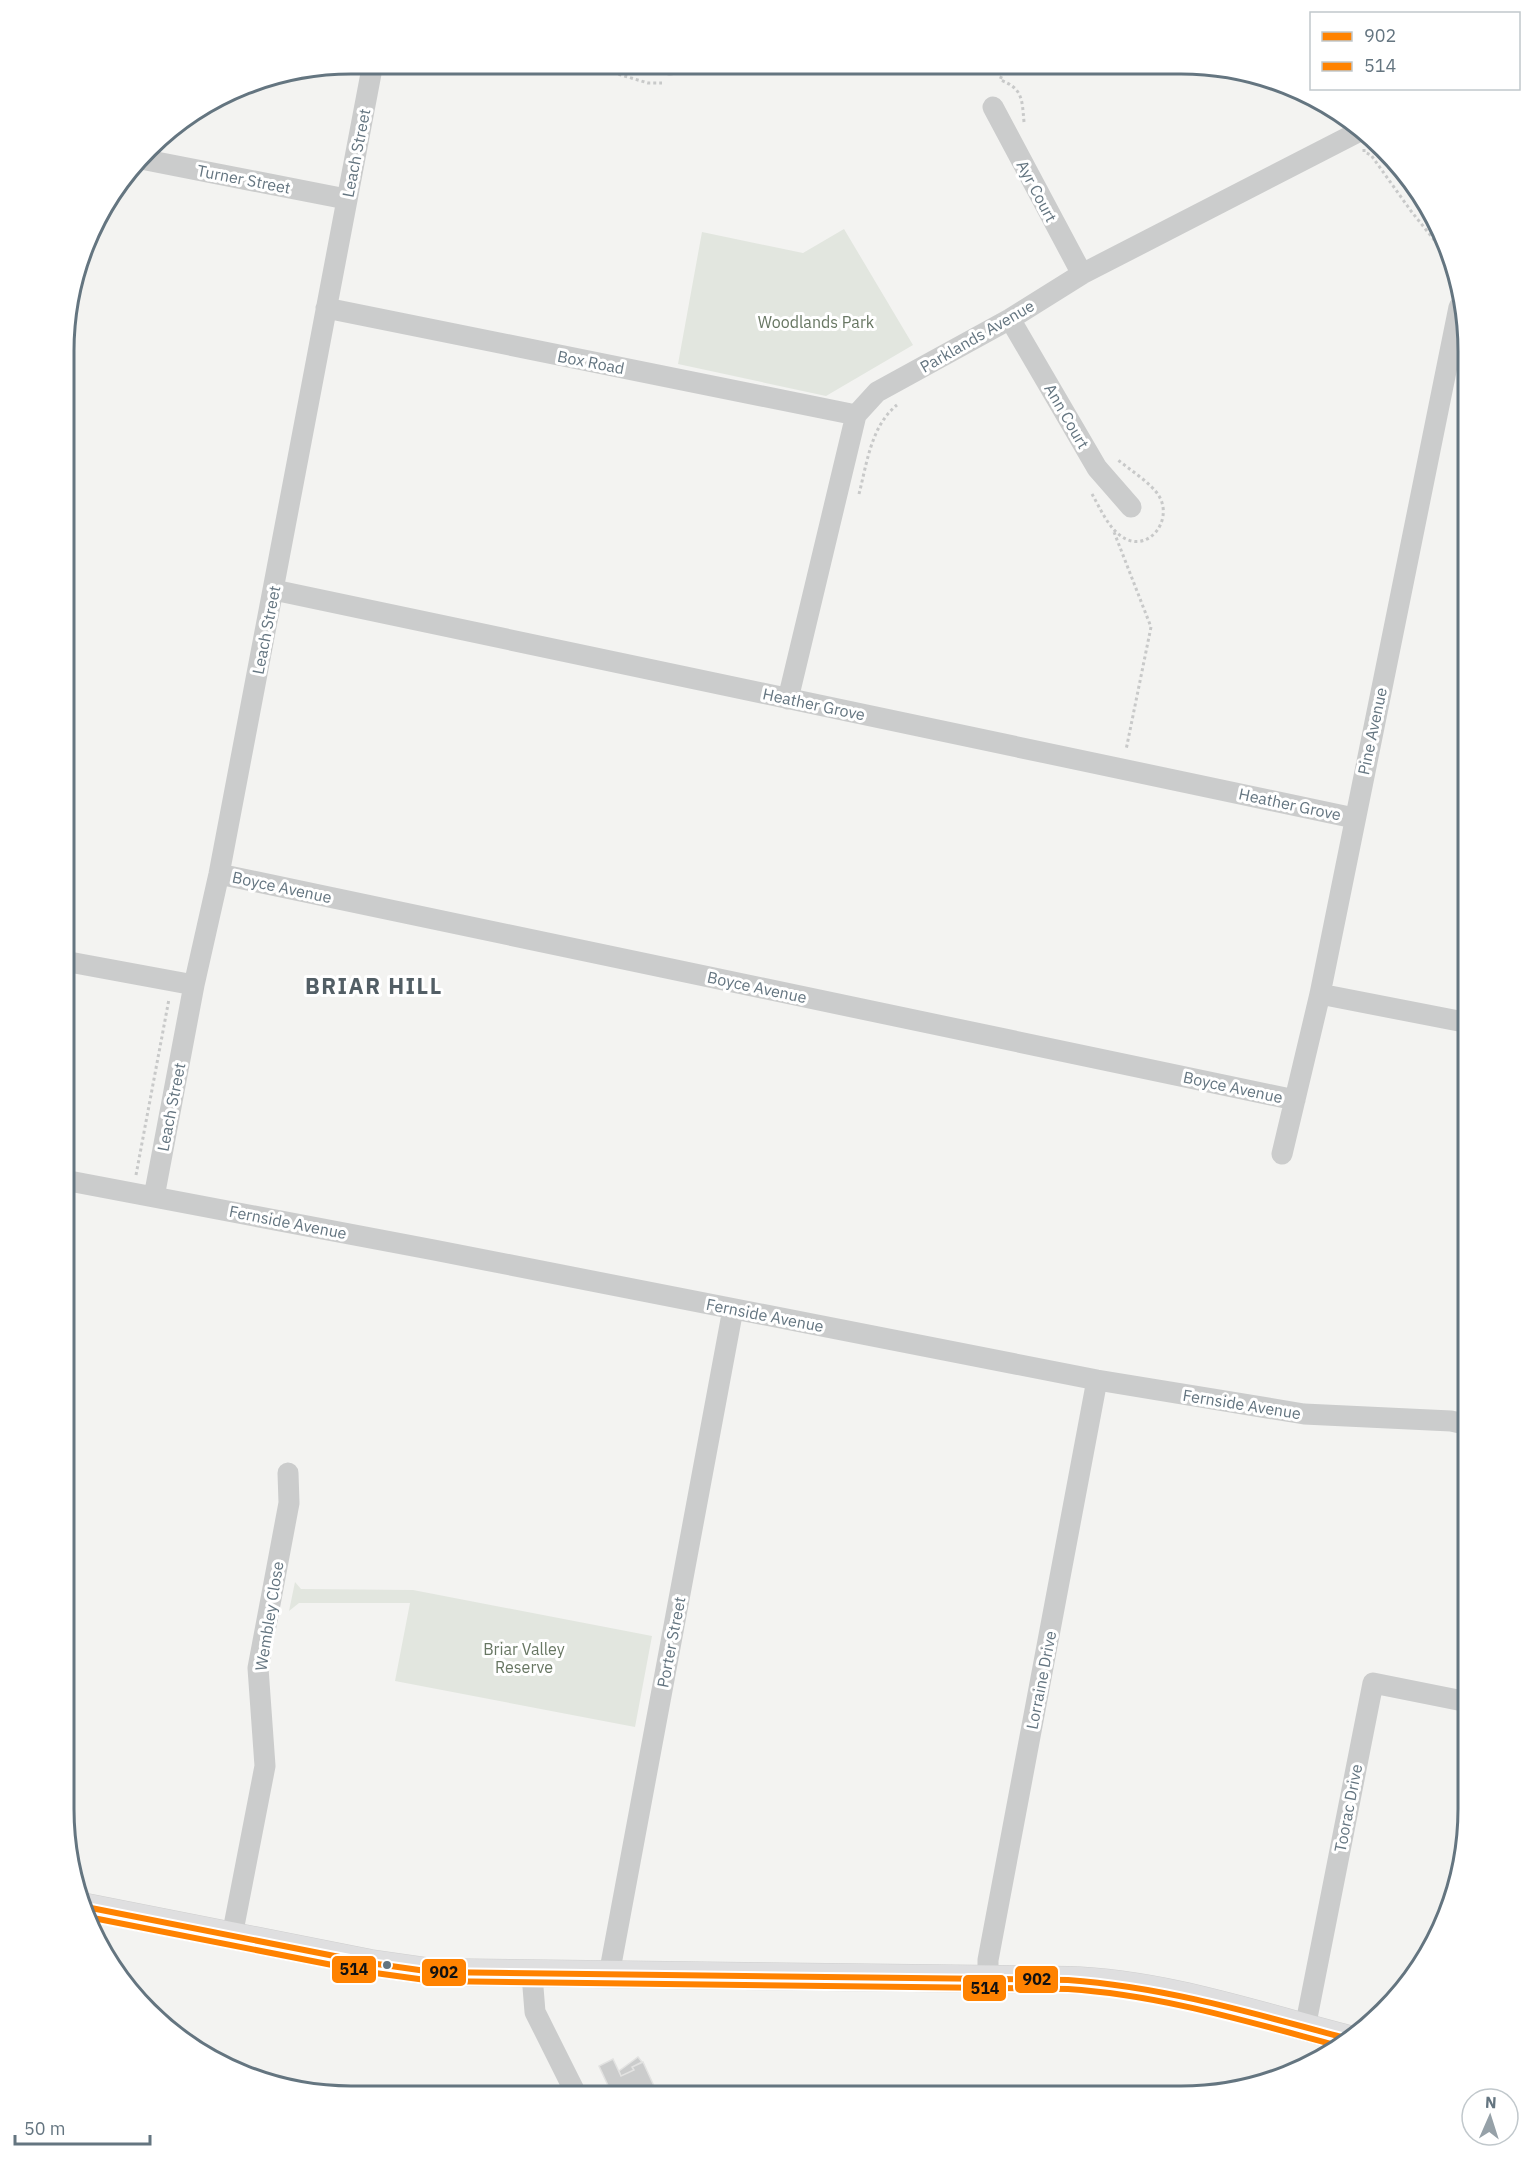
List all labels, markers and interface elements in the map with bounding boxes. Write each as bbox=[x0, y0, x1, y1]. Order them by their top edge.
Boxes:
legend bbox=[1310, 12, 1520, 90]
text: 902 bbox=[1364, 24, 1396, 47]
text: 514 bbox=[1364, 54, 1397, 77]
street label: Leach Street bbox=[338, 107, 374, 199]
street label: Ayr Court bbox=[1012, 157, 1062, 225]
street label: Turner Street bbox=[196, 160, 292, 198]
street label: Parklands Avenue bbox=[916, 295, 1038, 377]
park label: Woodlands Park bbox=[758, 312, 875, 332]
street label: Box Road bbox=[556, 346, 626, 378]
street label: Ann Court bbox=[1040, 380, 1094, 452]
street label: Leach Street bbox=[248, 584, 284, 676]
street label: Heather Grove bbox=[761, 683, 867, 725]
street label: Pine Avenue bbox=[1353, 685, 1391, 776]
street label: Heather Grove bbox=[1237, 783, 1343, 825]
street label: Boyce Avenue bbox=[230, 867, 334, 907]
street label: Boyce Avenue bbox=[705, 967, 809, 1007]
district label: BRIAR HILL bbox=[305, 971, 443, 1000]
street label: Leach Street bbox=[153, 1061, 189, 1153]
street label: Boyce Avenue bbox=[1181, 1067, 1285, 1107]
street label: Fernside Avenue bbox=[228, 1201, 349, 1243]
street label: Fernside Avenue bbox=[705, 1294, 826, 1336]
street label: Fernside Avenue bbox=[1181, 1385, 1303, 1423]
street label: Wembley Close bbox=[250, 1560, 288, 1672]
street label: Porter Street bbox=[652, 1595, 690, 1689]
street label: Lorraine Drive bbox=[1022, 1629, 1060, 1731]
park label: Briar Valley Reserve bbox=[483, 1639, 565, 1677]
street label: Toorac Drive bbox=[1330, 1762, 1366, 1854]
line badge: 514 bbox=[331, 1955, 377, 1984]
line badge: 902 bbox=[421, 1958, 467, 1987]
text: 514 bbox=[340, 1959, 369, 1979]
unlabelled marker bbox=[381, 1959, 393, 1971]
text: 902 bbox=[430, 1962, 458, 1982]
line badge: 902 bbox=[1014, 1965, 1059, 1994]
text: 902 bbox=[1023, 1969, 1051, 1989]
line badge: 514 bbox=[962, 1974, 1007, 2002]
text: 514 bbox=[971, 1978, 1000, 1998]
north arrow bbox=[1460, 2087, 1520, 2147]
text: N bbox=[1484, 2092, 1497, 2112]
scale bar bbox=[15, 2108, 150, 2146]
text: 50 m bbox=[24, 2117, 66, 2140]

